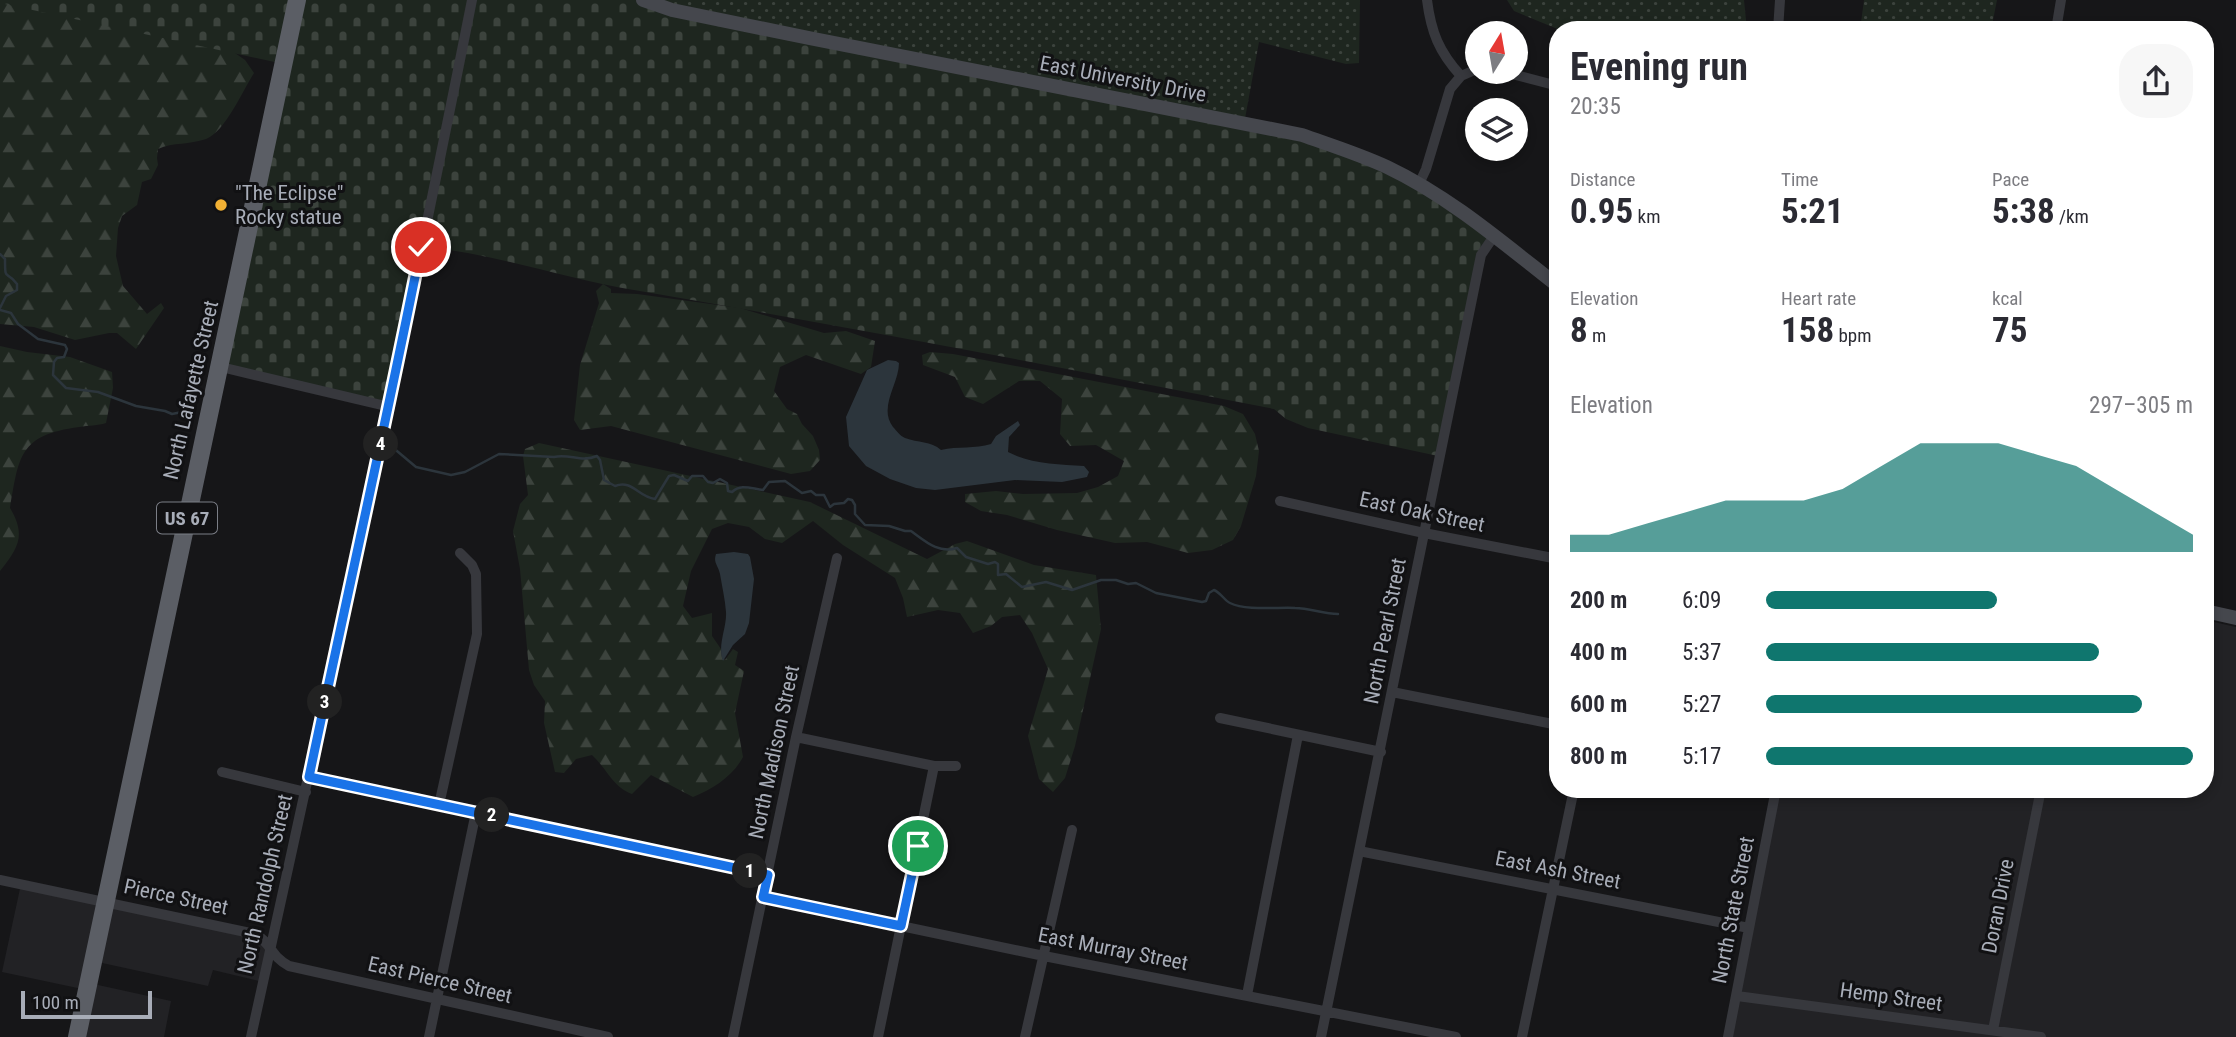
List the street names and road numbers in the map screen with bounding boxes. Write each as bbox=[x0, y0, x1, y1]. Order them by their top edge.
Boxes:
street label: East University Drive bbox=[1038, 51, 1208, 107]
street label: North Lafayette Street bbox=[159, 298, 223, 482]
street label: East Oak Street bbox=[1357, 487, 1487, 537]
road number: US 67 bbox=[157, 503, 217, 534]
street label: North Pearl Street bbox=[1359, 556, 1411, 706]
street label: North Madison Street bbox=[744, 663, 804, 841]
street label: North Randolph Street bbox=[233, 792, 297, 976]
street label: North State Street bbox=[1707, 835, 1759, 985]
street label: East Ash Street bbox=[1493, 846, 1623, 894]
street label: Doran Drive bbox=[1977, 857, 2019, 955]
street label: Pierce Street bbox=[122, 874, 230, 920]
street label: East Murray Street bbox=[1036, 923, 1190, 975]
street label: East Pierce Street bbox=[366, 952, 514, 1008]
street label: Hemp Street bbox=[1838, 978, 1944, 1016]

